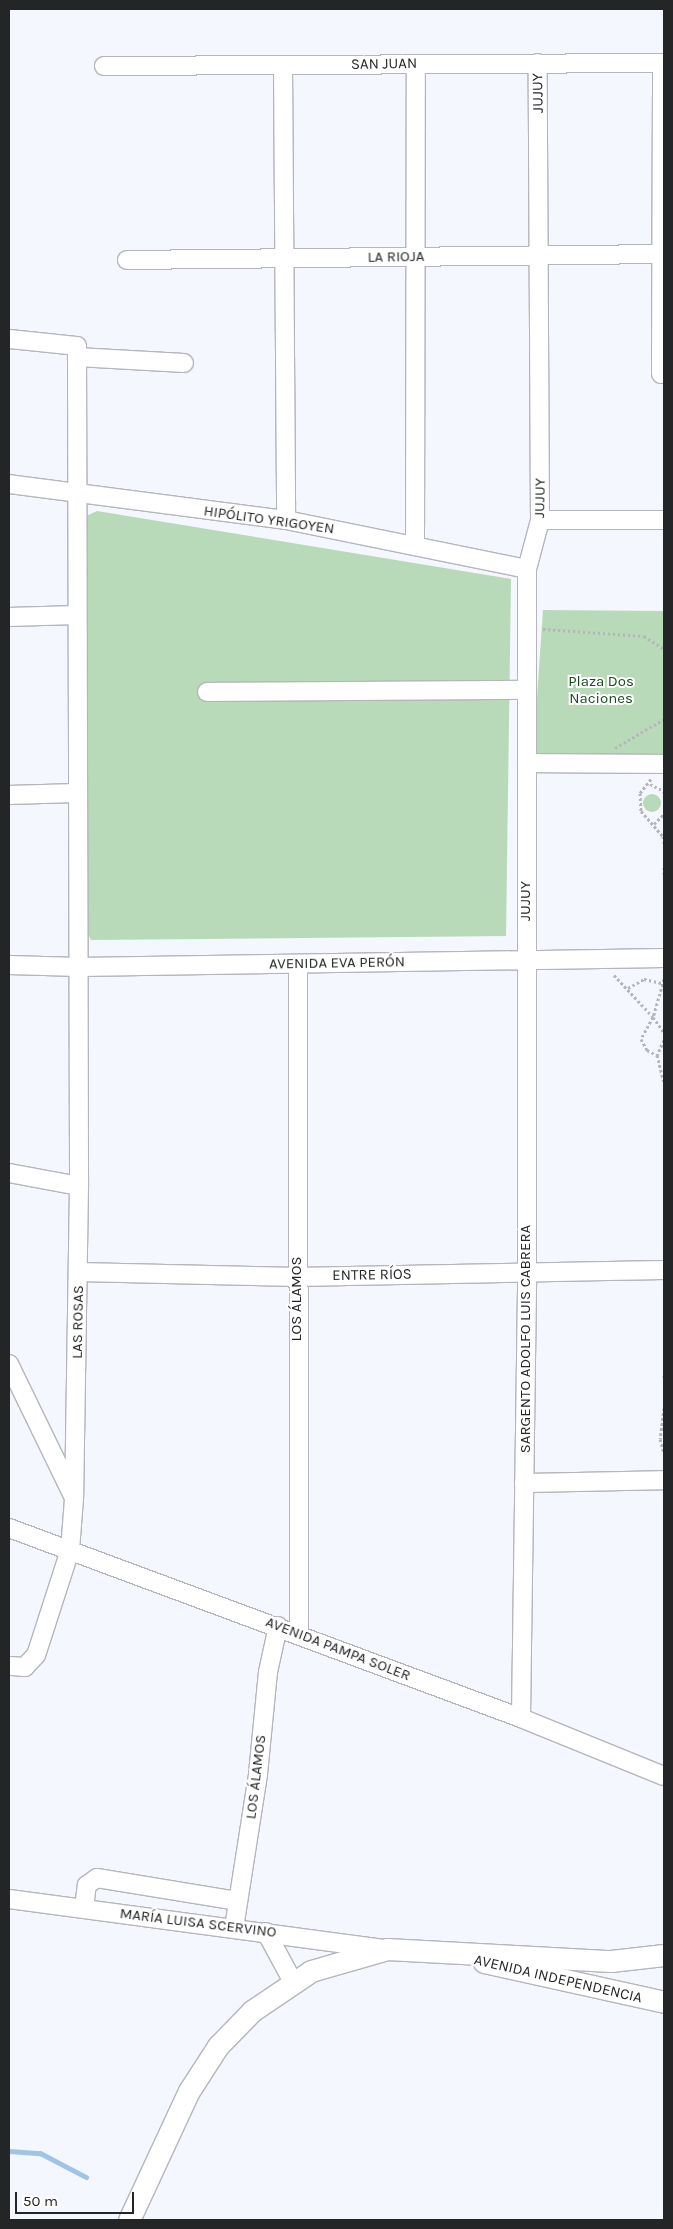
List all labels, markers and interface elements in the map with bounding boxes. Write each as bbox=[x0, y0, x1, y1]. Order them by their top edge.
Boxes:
street label: SAN JUAN bbox=[351, 54, 417, 74]
street label: JUJUY bbox=[529, 73, 547, 113]
street label: LA RIOJA bbox=[367, 248, 425, 266]
street label: JUJUY bbox=[531, 478, 549, 518]
street label: HIPÓLITO YRIGOYEN bbox=[202, 502, 336, 538]
park label: Plaza Dos Naciones bbox=[568, 672, 634, 707]
street label: JUJUY bbox=[517, 881, 535, 921]
street label: AVENIDA EVA PERÓN bbox=[269, 953, 405, 973]
street label: SARGENTO ADOLFO LUIS CABRERA bbox=[517, 1225, 535, 1453]
street label: LOS ÁLAMOS bbox=[288, 1256, 306, 1342]
street label: ENTRE RÍOS bbox=[332, 1265, 412, 1285]
street label: LAS ROSAS bbox=[68, 1285, 88, 1359]
street label: AVENIDA PAMPA SOLER bbox=[263, 1613, 413, 1685]
street label: LOS ÁLAMOS bbox=[242, 1734, 270, 1820]
street label: MARÍA LUISA SCERVINO bbox=[119, 1904, 277, 1942]
street label: AVENIDA INDEPENDENCIA bbox=[472, 1951, 644, 2007]
scale bar bbox=[18, 2182, 136, 2214]
text: 50 m bbox=[23, 2192, 58, 2210]

